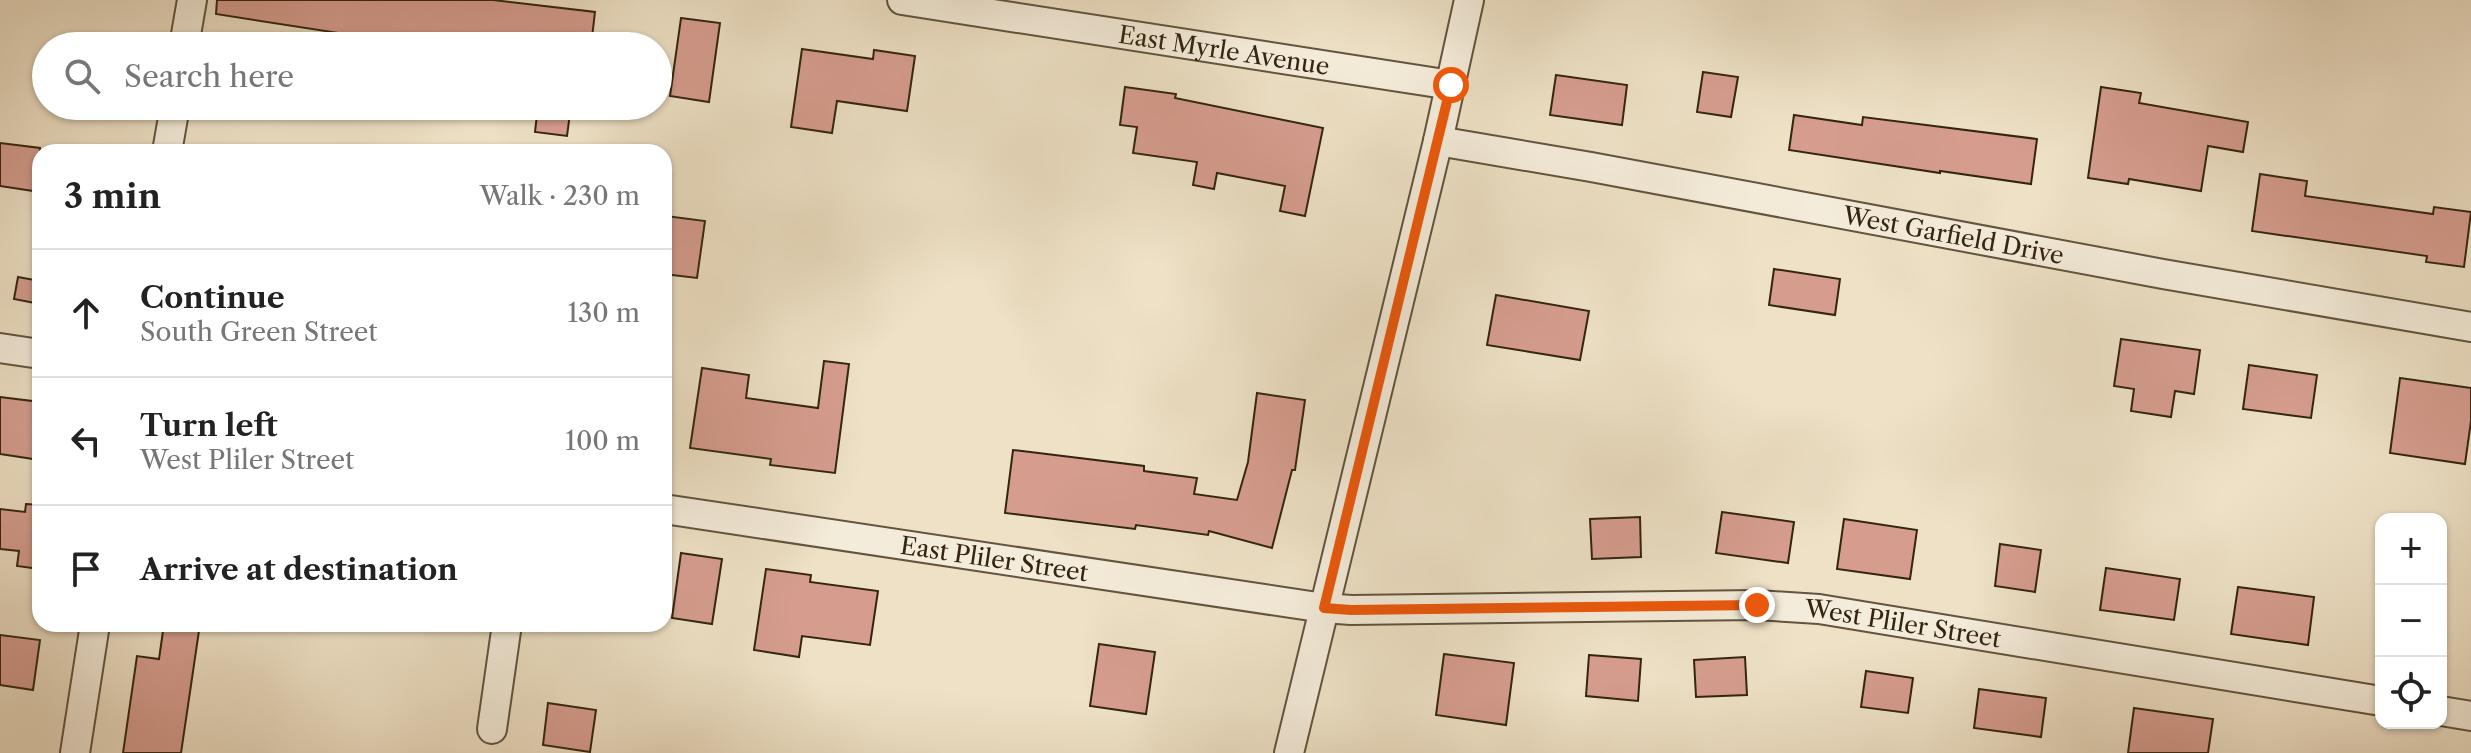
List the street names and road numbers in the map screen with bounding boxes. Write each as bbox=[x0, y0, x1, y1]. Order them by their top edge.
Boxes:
street label: East Myrle Avenue bbox=[1117, 19, 1332, 81]
street label: West Garfield Drive bbox=[1840, 200, 2066, 270]
street label: East Pliler Street bbox=[898, 530, 1091, 587]
street label: West Pliler Street bbox=[1804, 594, 2004, 653]

